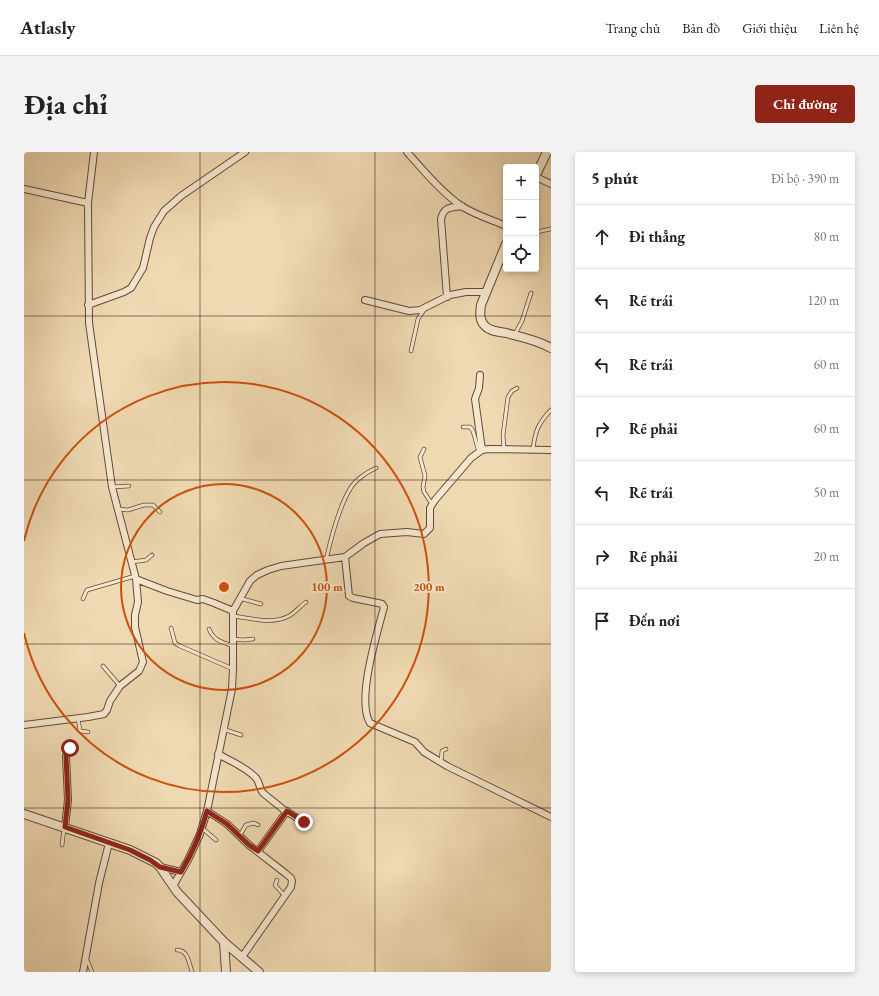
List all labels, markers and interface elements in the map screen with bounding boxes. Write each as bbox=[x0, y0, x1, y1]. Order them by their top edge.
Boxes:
text: Atlasly bbox=[20, 15, 76, 40]
text: Trang chủ bbox=[605, 19, 660, 37]
text: Bản đồ bbox=[682, 19, 720, 37]
text: Giới thiệu bbox=[742, 19, 797, 37]
text: Liên hệ bbox=[819, 19, 859, 37]
button: Chỉ đường bbox=[755, 85, 855, 123]
text: Địa chỉ bbox=[24, 86, 108, 122]
map controls bbox=[503, 164, 539, 272]
button: + bbox=[503, 164, 539, 200]
text: 5 phút bbox=[591, 167, 638, 189]
text: Đi bộ · 390 m bbox=[771, 170, 839, 187]
button: − bbox=[503, 200, 539, 236]
icon: ahead bbox=[591, 226, 613, 248]
text: Đi thẳng bbox=[629, 227, 685, 246]
text: 80 m bbox=[814, 228, 839, 245]
button: locate bbox=[503, 236, 539, 272]
icon: left bbox=[591, 290, 613, 312]
text: Rẽ trái bbox=[629, 291, 673, 310]
text: 120 m bbox=[808, 292, 839, 309]
icon: left bbox=[591, 354, 613, 376]
text: Rẽ trái bbox=[629, 355, 673, 374]
text: 60 m bbox=[814, 356, 839, 373]
icon: right bbox=[591, 418, 613, 440]
text: Rẽ phải bbox=[629, 419, 678, 438]
text: 60 m bbox=[814, 420, 839, 437]
icon: left bbox=[591, 482, 613, 504]
text: Rẽ trái bbox=[629, 483, 673, 502]
text: 50 m bbox=[814, 484, 839, 501]
icon: right bbox=[591, 546, 613, 568]
text: Rẽ phải bbox=[629, 547, 678, 566]
text: 20 m bbox=[814, 548, 839, 565]
text: 100 m bbox=[311, 579, 343, 595]
text: 200 m bbox=[413, 579, 445, 595]
centre of rings bbox=[217, 580, 231, 594]
icon: arrive bbox=[591, 610, 613, 632]
text: Đến nơi bbox=[629, 611, 680, 630]
route start bbox=[61, 739, 79, 757]
route end bbox=[295, 813, 313, 831]

